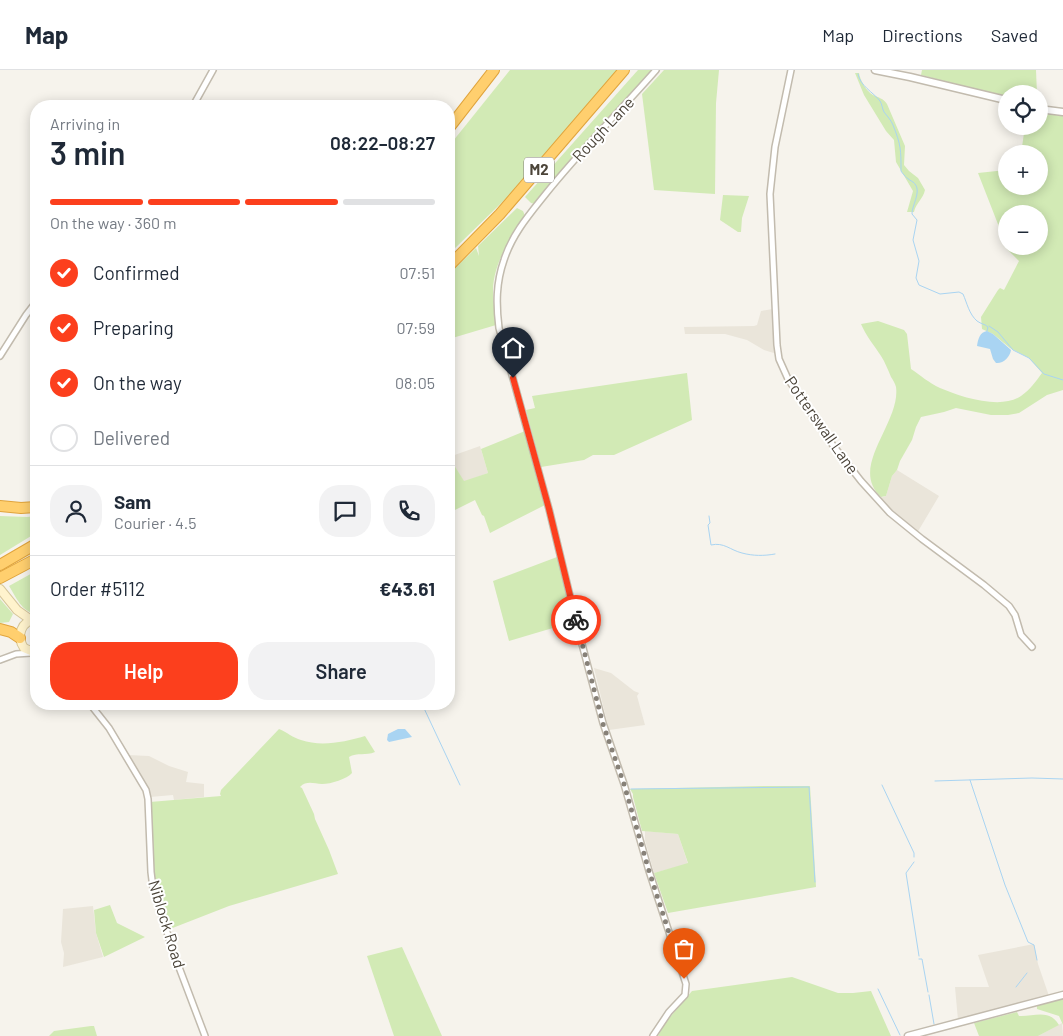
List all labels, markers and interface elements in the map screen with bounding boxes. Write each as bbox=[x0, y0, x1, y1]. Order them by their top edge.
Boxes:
text: Map bbox=[25, 20, 68, 49]
text: Map bbox=[822, 24, 854, 46]
text: Directions bbox=[882, 24, 963, 46]
text: Saved bbox=[991, 24, 1038, 46]
map controls bbox=[998, 85, 1048, 255]
button: locate bbox=[998, 85, 1048, 135]
street label: Rough Lane bbox=[568, 92, 637, 165]
text: Arriving in bbox=[50, 114, 120, 133]
text: 08:22–08:27 bbox=[330, 131, 435, 154]
text: 3 min bbox=[50, 133, 126, 171]
button: + bbox=[998, 145, 1048, 195]
road number: M2 bbox=[524, 158, 554, 182]
button: − bbox=[998, 205, 1048, 255]
text: On the way · 360 m bbox=[50, 213, 176, 232]
icon: check bbox=[50, 259, 78, 287]
text: Confirmed bbox=[93, 261, 180, 284]
text: 07:51 bbox=[400, 263, 435, 282]
icon: check bbox=[50, 314, 78, 342]
text: Preparing bbox=[93, 316, 174, 339]
text: 07:59 bbox=[396, 318, 435, 337]
pin bbox=[492, 327, 534, 378]
icon: home bbox=[499, 334, 527, 362]
icon: check bbox=[50, 369, 78, 397]
text: On the way bbox=[93, 371, 182, 394]
street label: Potterswall Lane bbox=[782, 372, 863, 477]
text: 08:05 bbox=[395, 373, 435, 392]
text: Delivered bbox=[93, 426, 170, 449]
button: person bbox=[50, 485, 102, 537]
button: chat bbox=[319, 485, 371, 537]
button: phone bbox=[383, 485, 435, 537]
text: Sam bbox=[114, 490, 151, 513]
text: Courier · 4.5 bbox=[114, 513, 197, 532]
text: Order #5112 bbox=[50, 577, 145, 600]
text: €43.61 bbox=[379, 577, 435, 600]
courier bbox=[551, 595, 601, 645]
icon: bike bbox=[562, 606, 590, 634]
button: Help bbox=[50, 642, 238, 700]
button: Share bbox=[248, 642, 435, 700]
street label: Niblock Road bbox=[145, 878, 190, 970]
pin bbox=[663, 928, 705, 979]
icon: bag bbox=[670, 935, 698, 963]

